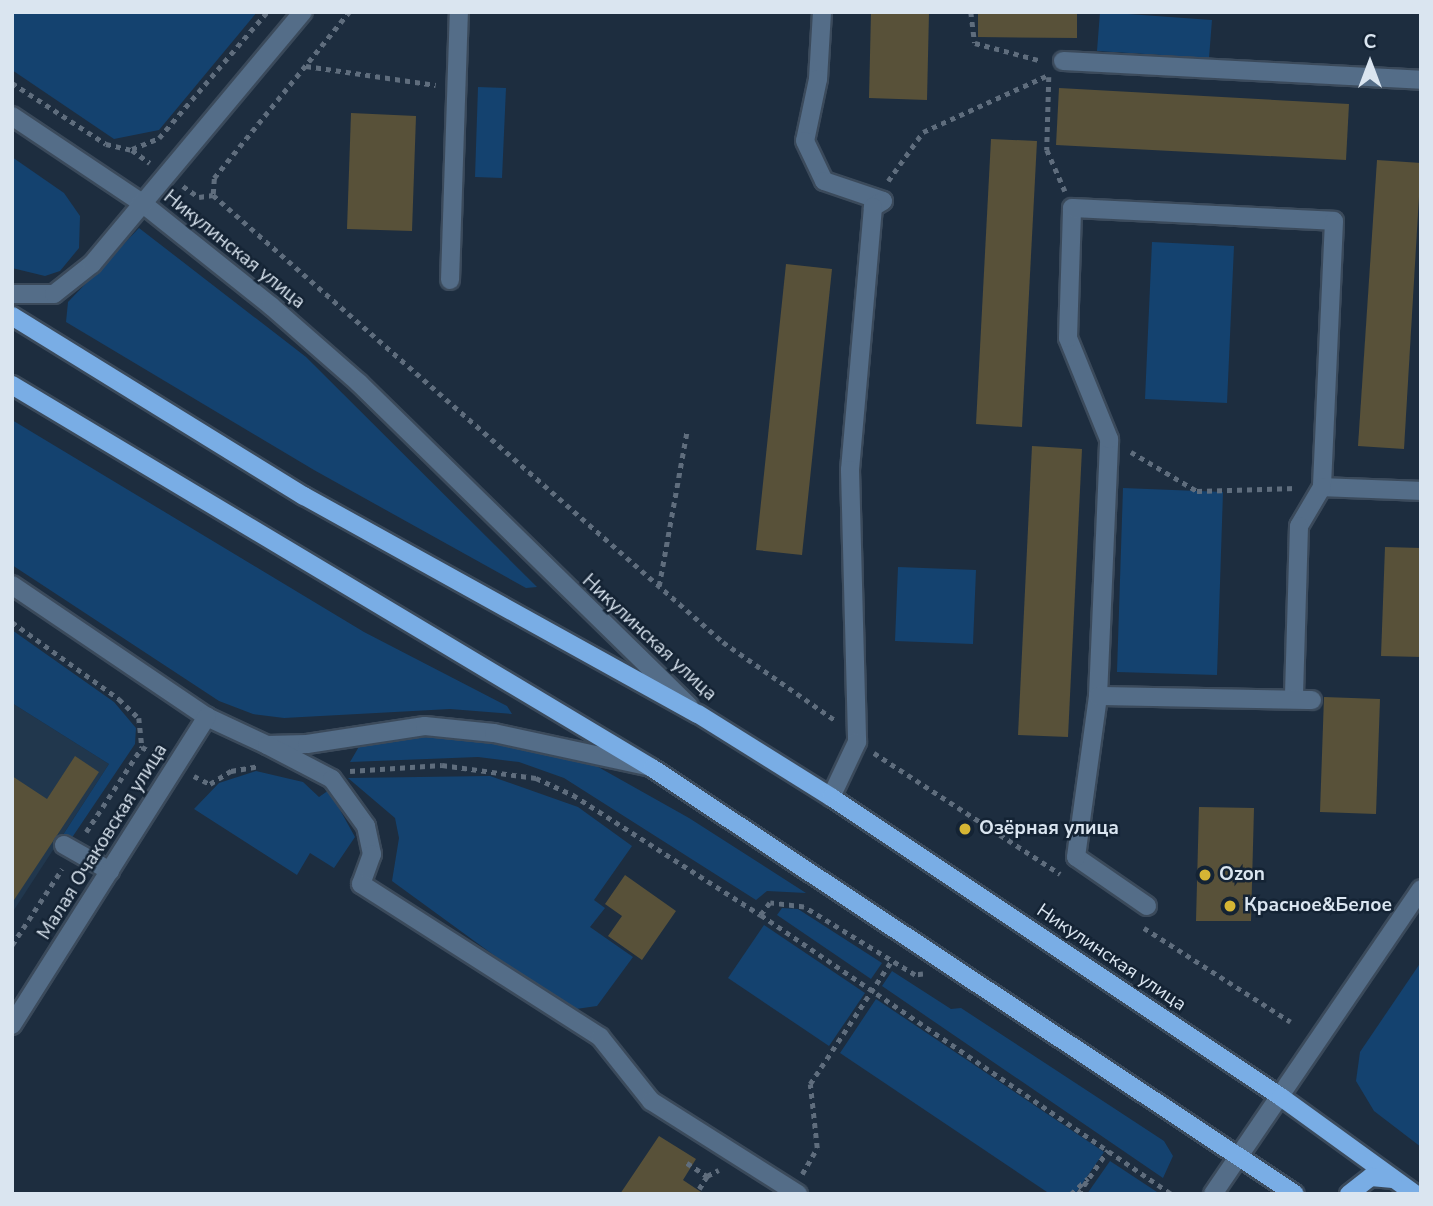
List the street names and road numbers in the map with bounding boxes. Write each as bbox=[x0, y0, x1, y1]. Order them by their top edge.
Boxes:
street label: Никулинская улица bbox=[159, 186, 309, 314]
street label: Никулинская улица bbox=[577, 570, 721, 706]
street label: Малая Очаковская улица bbox=[33, 740, 173, 944]
street label: Никулинская улица bbox=[1032, 900, 1190, 1016]

